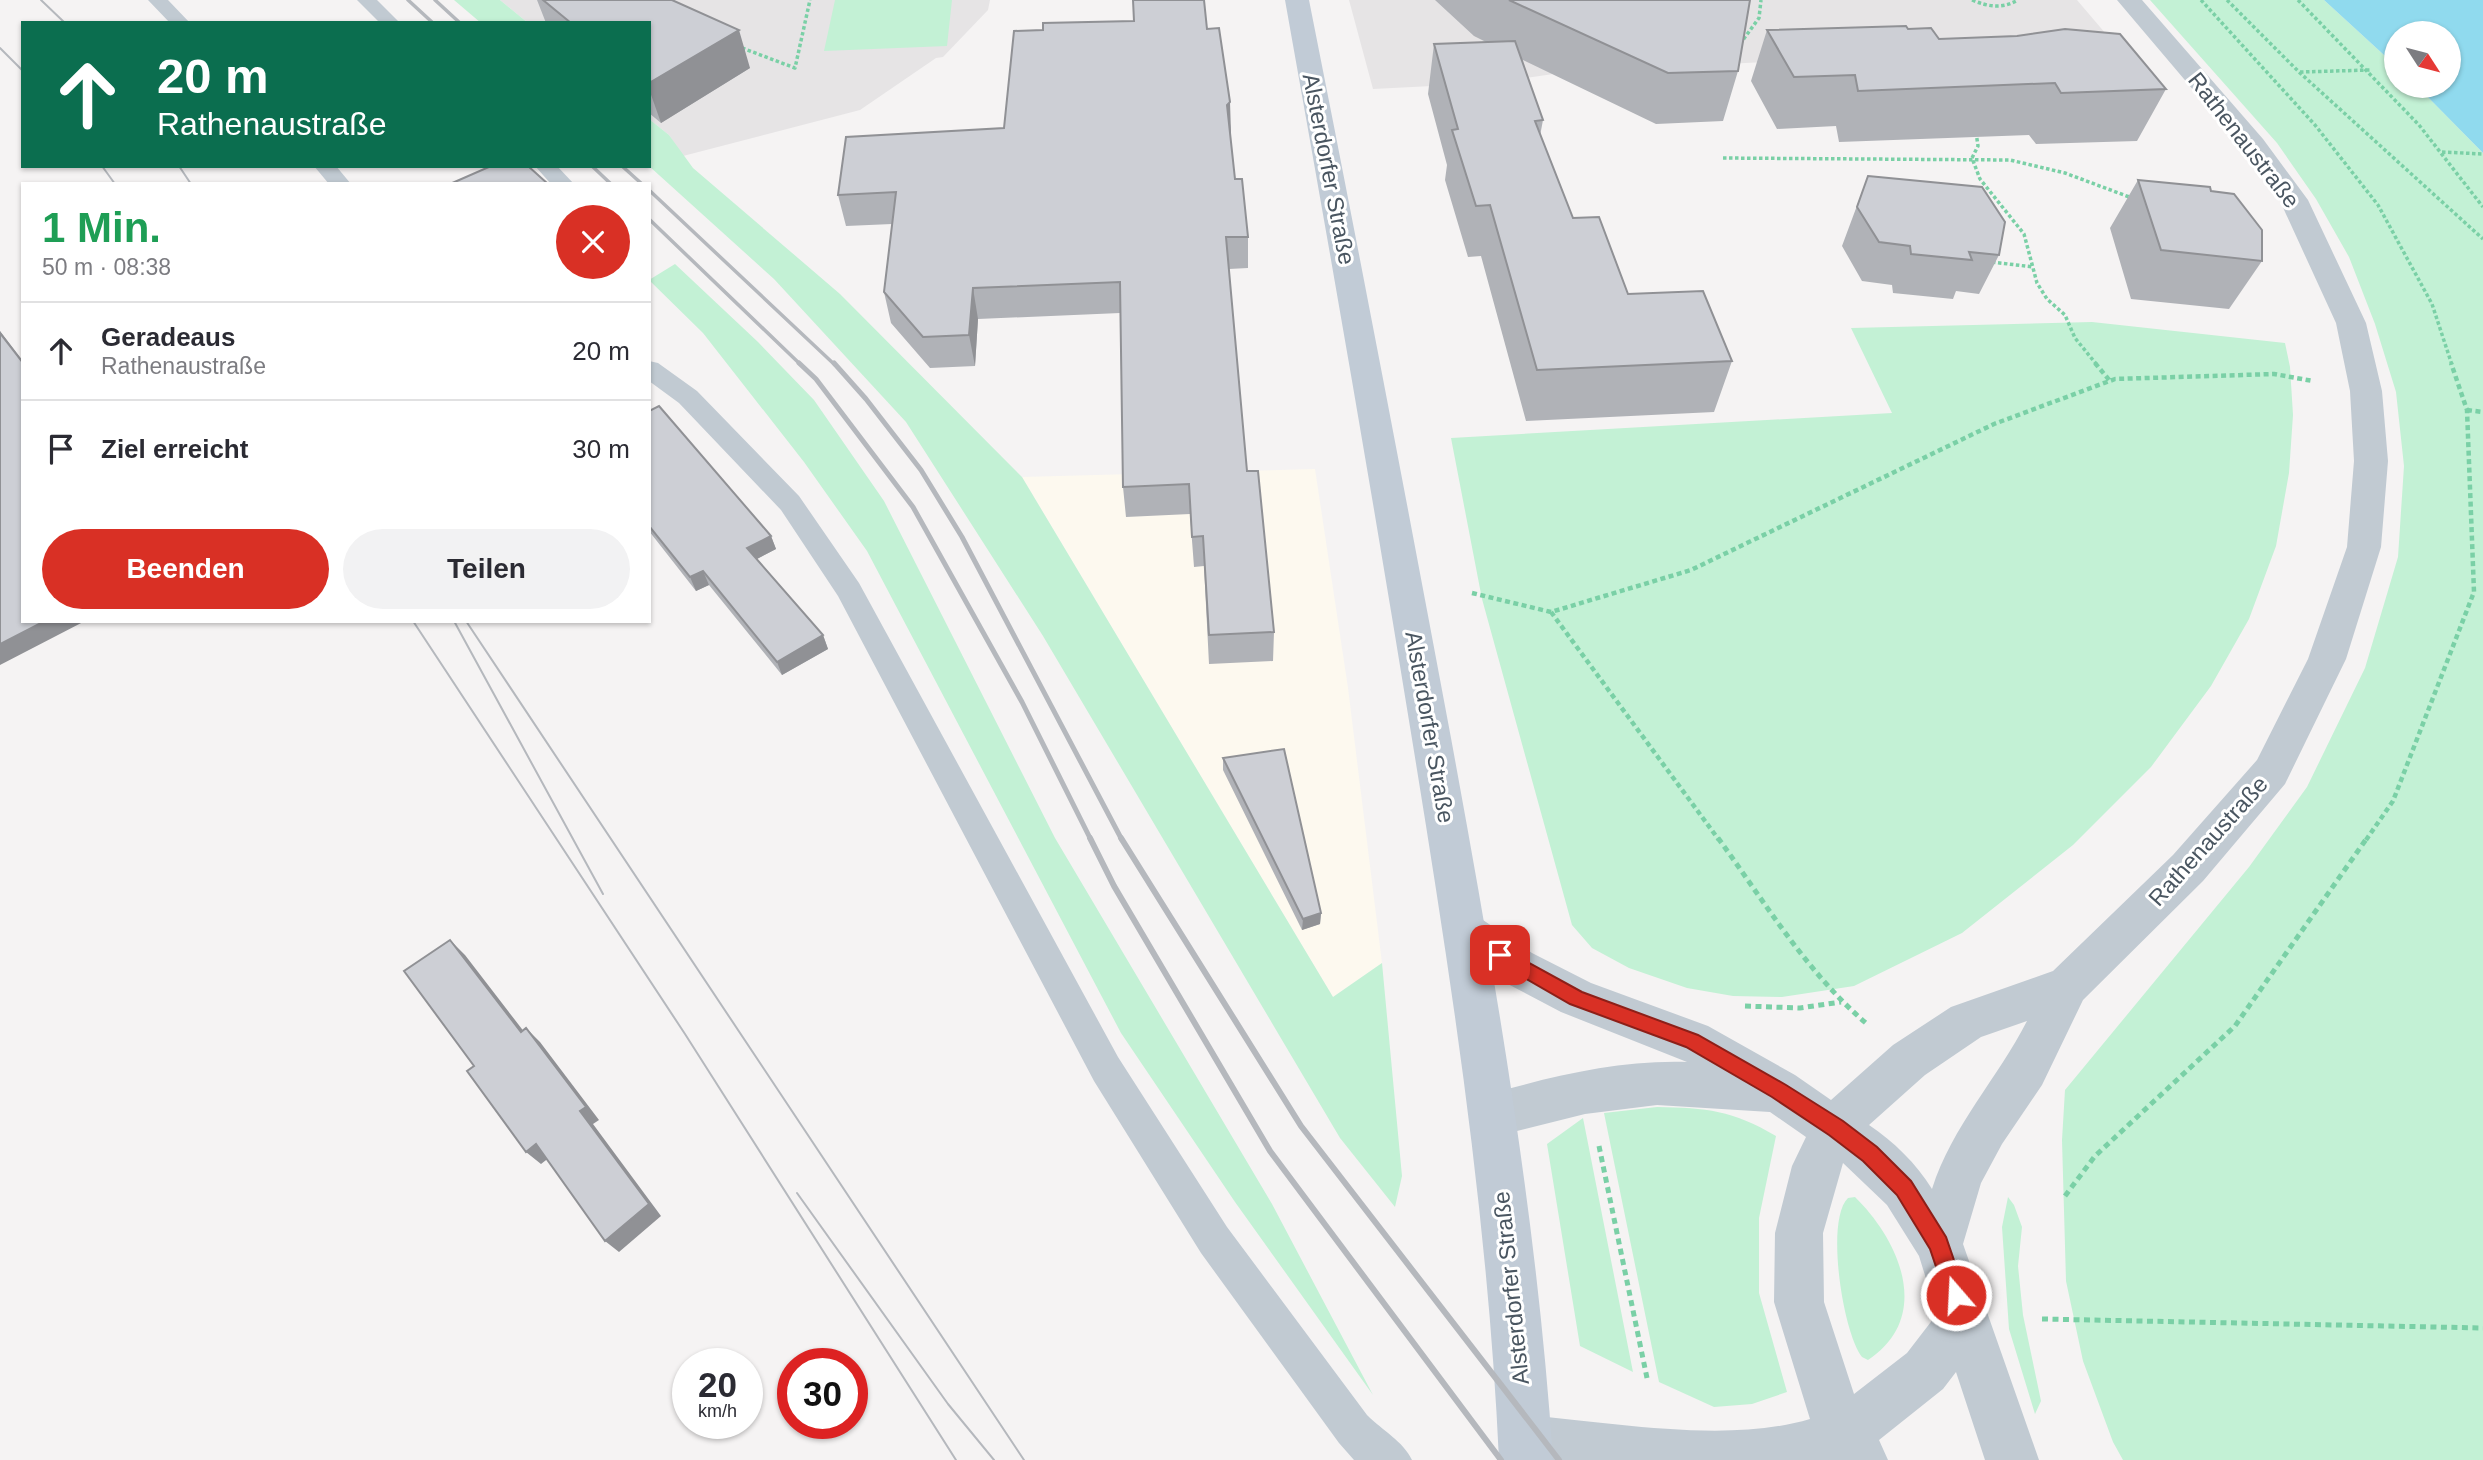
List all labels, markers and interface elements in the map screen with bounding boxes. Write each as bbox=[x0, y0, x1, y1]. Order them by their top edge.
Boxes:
north arrow bbox=[2384, 21, 2460, 98]
map controls bbox=[2384, 21, 2461, 98]
icon: ahead bbox=[42, 49, 133, 140]
text: 20 m bbox=[157, 49, 269, 103]
street label: Rathenaustraße bbox=[2183, 67, 2305, 213]
street label: Alsterdorfer Straße bbox=[1298, 71, 1360, 267]
text: Rathenaustraße bbox=[157, 106, 386, 142]
text: 1 Min. bbox=[42, 204, 161, 251]
button: close bbox=[556, 205, 630, 279]
text: 50 m · 08:38 bbox=[42, 254, 171, 280]
text: Geradeaus bbox=[101, 322, 235, 352]
icon: ahead bbox=[42, 332, 80, 370]
text: 20 m bbox=[572, 336, 630, 366]
text: Rathenaustraße bbox=[101, 353, 266, 379]
icon: arrive bbox=[42, 430, 80, 468]
text: Ziel erreicht bbox=[101, 434, 248, 464]
text: 30 m bbox=[572, 434, 630, 464]
button: Beenden bbox=[42, 529, 329, 609]
button: Teilen bbox=[343, 529, 630, 609]
street label: Alsterdorfer Straße bbox=[1400, 629, 1460, 825]
street label: Rathenaustraße bbox=[2143, 771, 2273, 911]
pin bbox=[1470, 925, 1530, 985]
icon: arrive bbox=[1481, 936, 1519, 974]
street label: Alsterdorfer Straße bbox=[1488, 1190, 1534, 1386]
position arrow bbox=[1919, 1258, 1993, 1332]
speed limit sign: 30 bbox=[777, 1348, 868, 1439]
text: 20 bbox=[698, 1365, 737, 1404]
text: km/h bbox=[698, 1401, 737, 1421]

